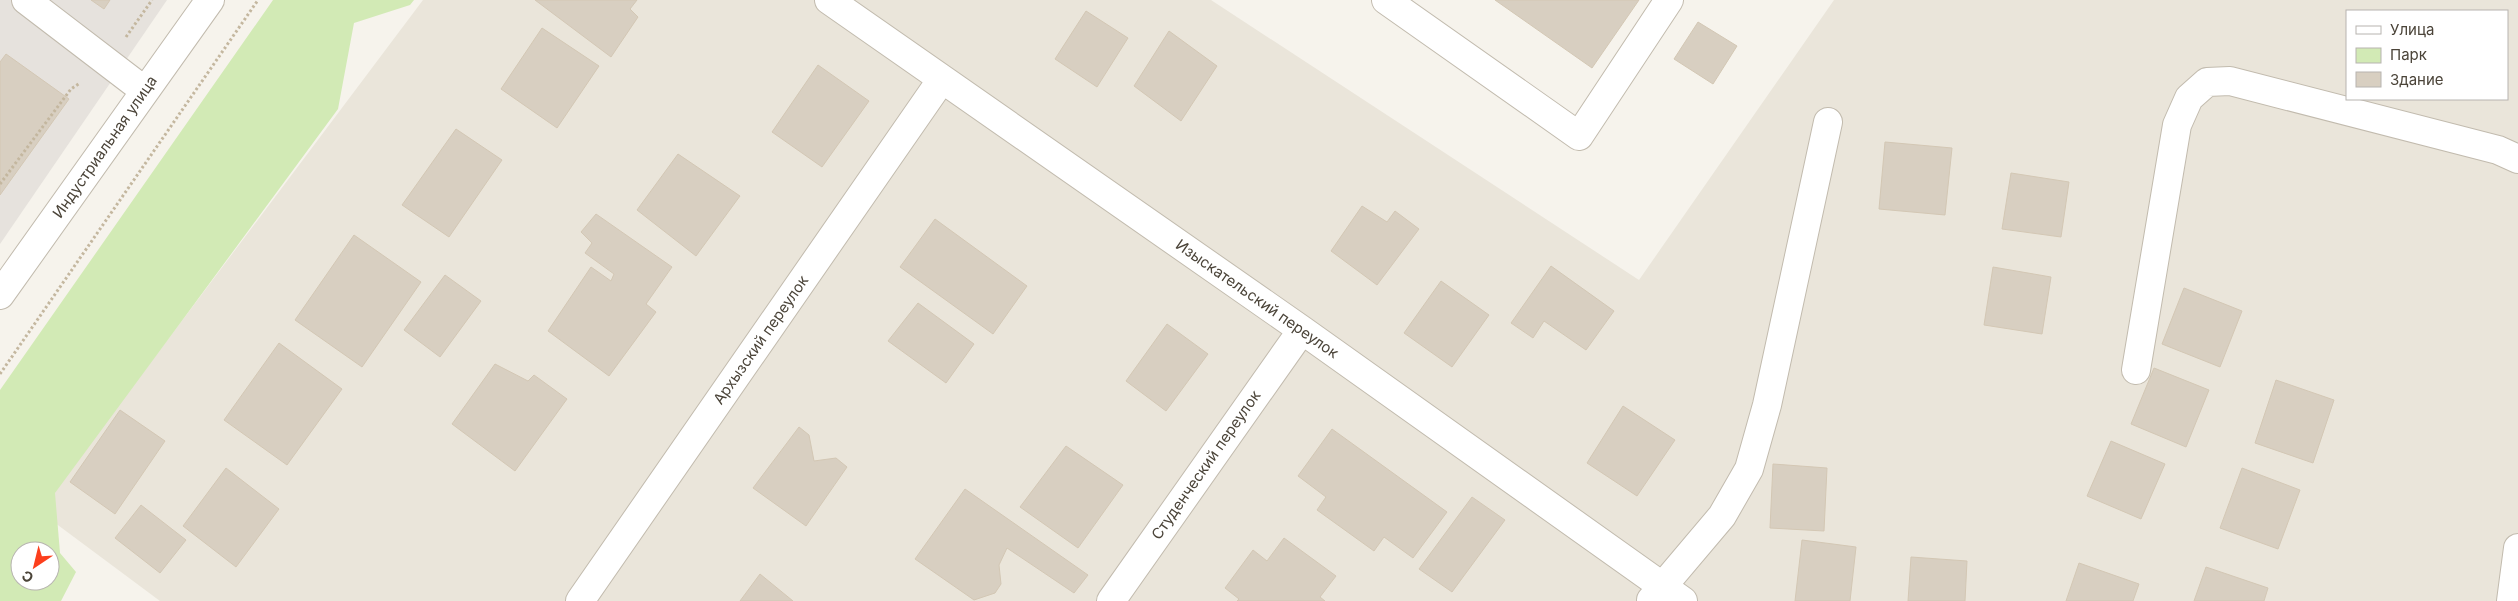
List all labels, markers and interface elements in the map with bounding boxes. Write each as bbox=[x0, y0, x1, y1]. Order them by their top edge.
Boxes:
legend bbox=[2346, 10, 2508, 100]
text: Улица bbox=[2390, 20, 2434, 39]
text: Парк bbox=[2390, 45, 2427, 64]
text: Здание bbox=[2390, 70, 2444, 89]
street label: Индустриальная улица bbox=[48, 72, 161, 222]
street label: Изыскательский переулок bbox=[1172, 235, 1342, 362]
street label: Архызский переулок bbox=[709, 272, 812, 408]
street label: Студенческий переулок bbox=[1147, 386, 1264, 543]
north arrow bbox=[10, 541, 60, 591]
text: С bbox=[18, 567, 36, 587]

